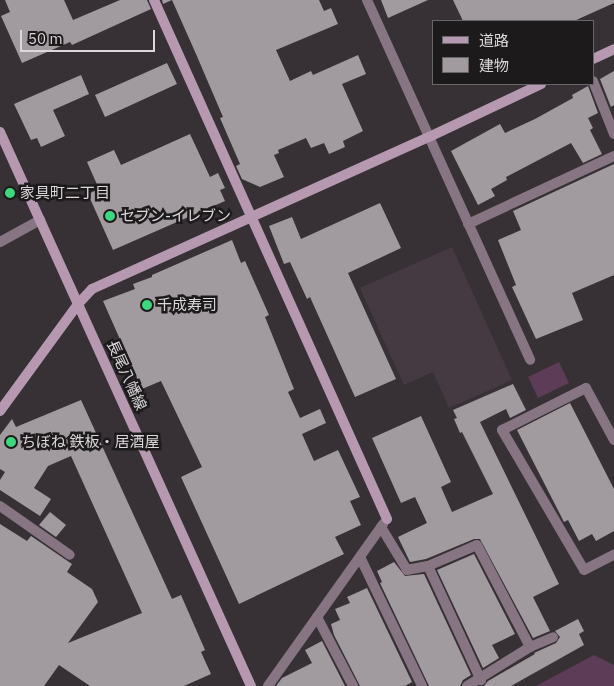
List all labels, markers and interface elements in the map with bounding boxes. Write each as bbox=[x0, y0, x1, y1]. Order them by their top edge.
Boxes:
scale bar bbox=[22, 20, 158, 52]
legend bbox=[432, 20, 594, 85]
text: 50 m bbox=[28, 29, 63, 48]
text: 道路 bbox=[479, 31, 509, 50]
text: 建物 bbox=[479, 56, 509, 75]
place label: 家具町二丁目 bbox=[20, 184, 110, 202]
marker: 家具町二丁目 bbox=[4, 187, 16, 199]
place label: セブン-イレブン bbox=[120, 207, 231, 225]
marker: セブン-イレブン bbox=[104, 210, 116, 222]
place label: 千成寿司 bbox=[157, 296, 217, 314]
marker: 千成寿司 bbox=[141, 299, 153, 311]
street label: 長尾八幡線 bbox=[104, 337, 150, 413]
place label: ちぼね 鉄板・居酒屋 bbox=[21, 433, 160, 451]
marker: ちぼね 鉄板・居酒屋 bbox=[5, 436, 17, 448]

